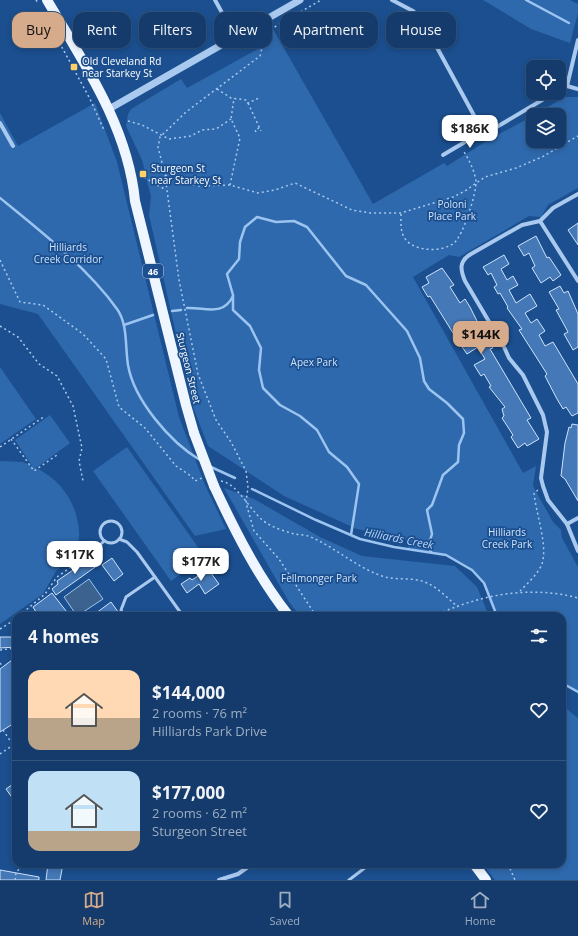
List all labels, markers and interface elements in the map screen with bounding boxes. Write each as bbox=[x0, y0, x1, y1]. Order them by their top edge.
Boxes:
chip: Buy bbox=[12, 12, 65, 48]
chip: Rent bbox=[73, 12, 131, 48]
chip: Filters bbox=[139, 12, 206, 48]
chip: New bbox=[214, 12, 272, 48]
chip: Apartment bbox=[280, 12, 378, 48]
chip: House bbox=[386, 12, 456, 48]
place label: Old Cleveland Rd near Starkey St bbox=[82, 54, 161, 80]
map controls bbox=[526, 60, 566, 148]
button: locate bbox=[526, 60, 566, 100]
marker: Old Cleveland Rd near Starkey St bbox=[69, 62, 79, 72]
button: layers bbox=[526, 108, 566, 148]
pin: $186K bbox=[442, 115, 498, 149]
text: $186K bbox=[451, 119, 489, 137]
place label: Sturgeon St near Starkey St bbox=[151, 161, 222, 187]
marker: Sturgeon St near Starkey St bbox=[138, 169, 148, 179]
park label: Poloni Place Park bbox=[428, 197, 477, 223]
park label: Hilliards Creek Corridor bbox=[34, 240, 102, 266]
road number: 46 bbox=[143, 264, 163, 278]
pin: $144K bbox=[453, 321, 509, 355]
text: $144K bbox=[462, 325, 500, 343]
street label: Sturgeon Street bbox=[173, 331, 205, 406]
park label: Apex Park bbox=[291, 355, 338, 369]
water label: Hilliards Creek bbox=[363, 524, 436, 552]
park label: Hilliards Creek Park bbox=[482, 525, 533, 551]
pin: $117K bbox=[47, 541, 103, 575]
text: $117K bbox=[56, 545, 94, 563]
pin: $177K bbox=[173, 548, 229, 582]
text: $177K bbox=[182, 552, 220, 570]
park label: Fellmonger Park bbox=[281, 571, 358, 585]
text: 4 homes bbox=[28, 625, 99, 648]
icon: filters bbox=[528, 625, 550, 647]
text: $144,000 bbox=[152, 681, 225, 704]
icon: home bbox=[60, 686, 108, 734]
icon: heart bbox=[528, 699, 550, 721]
text: 2 rooms · 76 m² bbox=[152, 704, 247, 722]
text: Hilliards Park Drive bbox=[152, 722, 267, 740]
text: $177,000 bbox=[152, 781, 225, 804]
icon: home bbox=[60, 787, 108, 835]
icon: heart bbox=[528, 800, 550, 822]
text: 2 rooms · 62 m² bbox=[152, 804, 247, 822]
text: Sturgeon Street bbox=[152, 822, 247, 840]
tab: Map bbox=[82, 889, 105, 928]
tab: Saved bbox=[270, 889, 300, 928]
tab: Home bbox=[465, 889, 496, 928]

